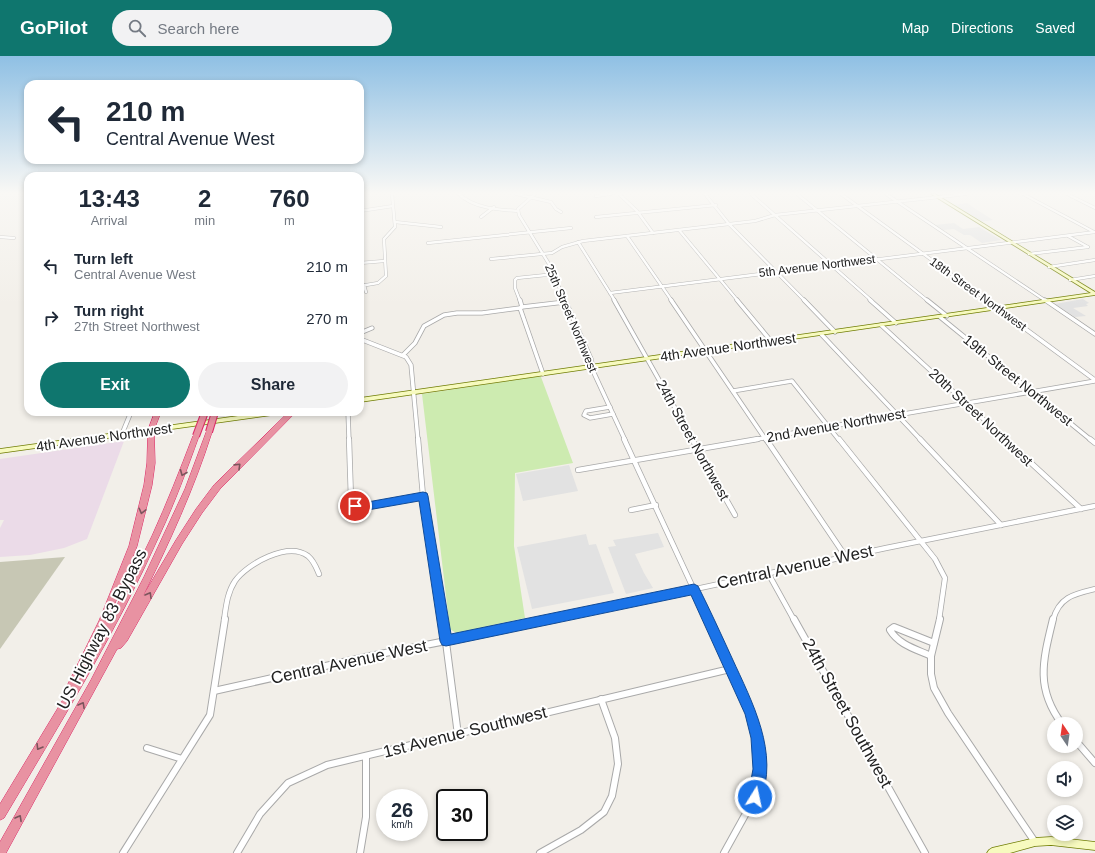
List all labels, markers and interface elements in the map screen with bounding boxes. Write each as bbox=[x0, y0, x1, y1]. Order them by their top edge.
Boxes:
search box bbox=[112, 10, 392, 46]
text: GoPilot bbox=[20, 17, 88, 38]
icon: search bbox=[126, 17, 148, 39]
text: Search here bbox=[158, 20, 239, 37]
text: Map bbox=[902, 20, 929, 36]
text: Directions bbox=[951, 20, 1013, 36]
text: Saved bbox=[1035, 20, 1075, 36]
icon: left bbox=[40, 96, 92, 148]
text: 210 m bbox=[106, 96, 185, 127]
text: Central Avenue West bbox=[106, 129, 274, 149]
text: 13:43 bbox=[78, 185, 140, 212]
text: 2 bbox=[198, 185, 211, 212]
text: 760 bbox=[270, 185, 310, 212]
text: Arrival bbox=[91, 213, 128, 228]
text: min bbox=[194, 213, 215, 228]
text: m bbox=[284, 213, 295, 228]
text: Turn left bbox=[74, 250, 133, 267]
street label: 5th Avenue Northwest bbox=[758, 252, 877, 280]
street label: 18th Street Northwest bbox=[927, 254, 1030, 334]
icon: left bbox=[40, 255, 62, 277]
text: 210 m bbox=[306, 258, 348, 275]
street label: 25th Street Northwest bbox=[542, 262, 600, 375]
text: Central Avenue West bbox=[74, 267, 196, 282]
text: Turn right bbox=[74, 302, 144, 319]
icon: right bbox=[40, 307, 62, 329]
text: 270 m bbox=[306, 310, 348, 327]
text: 27th Street Northwest bbox=[74, 319, 200, 334]
street label: 4th Avenue Northwest bbox=[659, 330, 797, 364]
street label: 19th Street Northwest bbox=[960, 331, 1076, 429]
button: Exit bbox=[40, 362, 190, 408]
button: Share bbox=[198, 362, 348, 408]
street label: 20th Street Northwest bbox=[926, 365, 1036, 469]
street label: 24th Street Northwest bbox=[653, 377, 733, 503]
street label: 2nd Avenue Northwest bbox=[765, 405, 907, 445]
street label: 4th Avenue Northwest bbox=[35, 420, 173, 454]
one-way arrow bbox=[233, 463, 241, 471]
one-way arrow bbox=[179, 469, 187, 476]
pin bbox=[338, 489, 372, 523]
icon: arrive bbox=[344, 495, 366, 517]
one-way arrow bbox=[139, 507, 147, 514]
street label: Central Avenue West bbox=[715, 541, 875, 593]
street label: US Highway 83 Bypass bbox=[53, 546, 151, 712]
one-way arrow bbox=[144, 592, 151, 600]
street label: 24th Street Southwest bbox=[798, 635, 896, 791]
street label: Central Avenue West bbox=[269, 636, 429, 688]
one-way arrow bbox=[77, 702, 84, 709]
street label: 1st Avenue Southwest bbox=[381, 702, 549, 762]
north arrow bbox=[1047, 717, 1083, 753]
map controls bbox=[1047, 717, 1083, 841]
one-way arrow bbox=[37, 743, 44, 750]
button: sound bbox=[1047, 761, 1083, 797]
position arrow bbox=[734, 776, 776, 818]
speed limit sign: 30 bbox=[436, 789, 488, 841]
text: 26 bbox=[391, 799, 413, 821]
button: layers bbox=[1047, 805, 1083, 841]
one-way arrow bbox=[14, 815, 21, 823]
text: km/h bbox=[391, 819, 413, 830]

